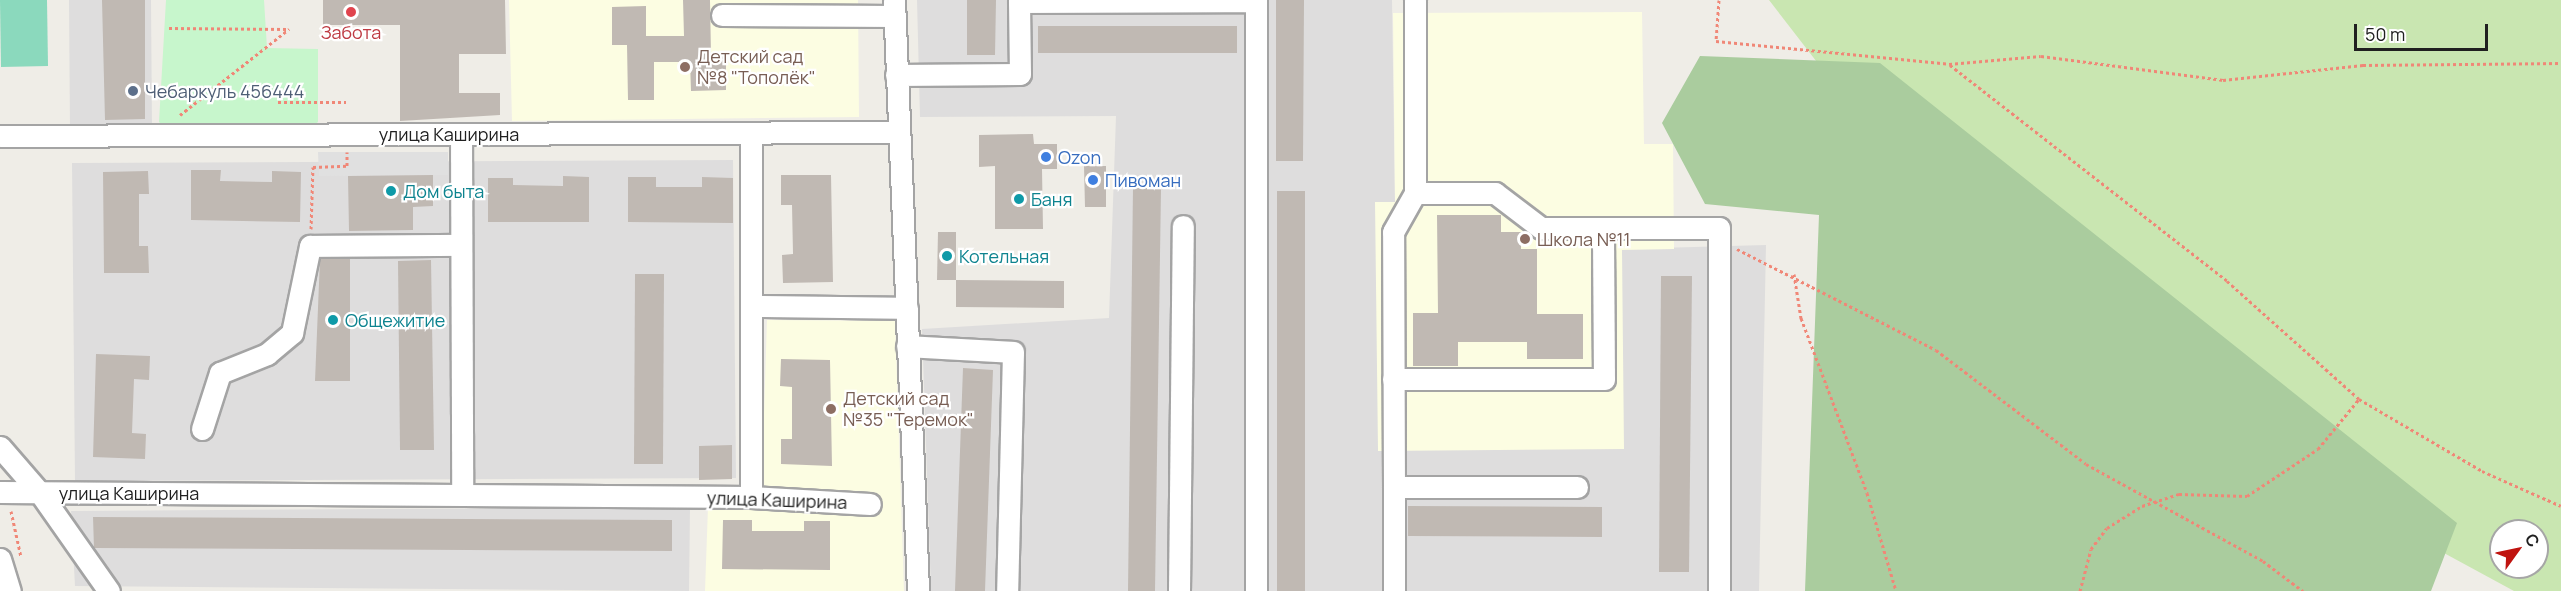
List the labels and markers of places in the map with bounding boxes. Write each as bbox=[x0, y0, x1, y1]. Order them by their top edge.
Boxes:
marker: Забота bbox=[344, 5, 358, 19]
place label: Забота bbox=[321, 21, 381, 43]
place label: Детский сад №8 "Тополёк" bbox=[697, 46, 816, 88]
marker: Детский сад №8 "Тополёк" bbox=[678, 60, 692, 74]
place label: Чебаpкуль 456444 bbox=[145, 80, 304, 102]
marker: Чебаpкуль 456444 bbox=[126, 84, 140, 98]
place label: Ozon bbox=[1058, 146, 1101, 168]
marker: Ozon bbox=[1039, 150, 1053, 164]
place label: Пивоман bbox=[1105, 169, 1181, 191]
marker: Пивоман bbox=[1086, 173, 1100, 187]
place label: Дом быта bbox=[403, 180, 484, 202]
marker: Дом быта bbox=[384, 184, 398, 198]
place label: Баня bbox=[1031, 188, 1072, 210]
marker: Баня bbox=[1012, 192, 1026, 206]
place label: Школа №11 bbox=[1537, 228, 1631, 250]
marker: Школа №11 bbox=[1518, 232, 1532, 246]
place label: Котельная bbox=[959, 245, 1049, 267]
marker: Котельная bbox=[940, 249, 954, 263]
place label: Общежитие bbox=[345, 309, 445, 331]
marker: Общежитие bbox=[326, 313, 340, 327]
place label: Детский сад №35 "Теремок" bbox=[843, 388, 974, 430]
marker: Детский сад №35 "Теремок" bbox=[824, 402, 838, 416]

